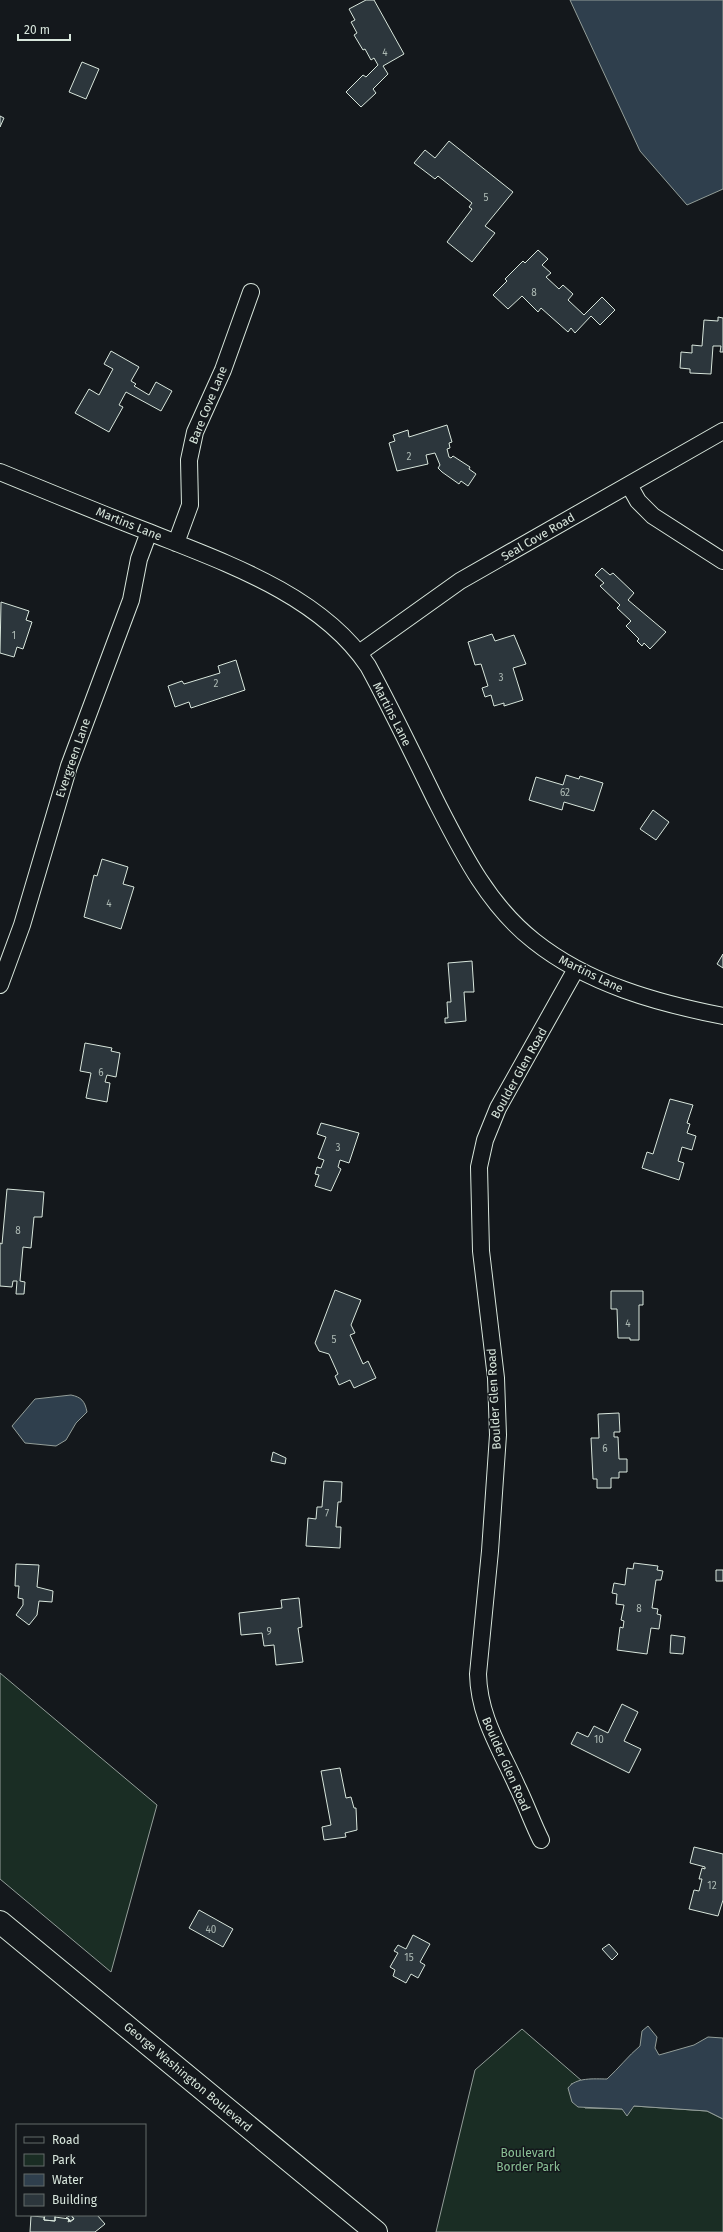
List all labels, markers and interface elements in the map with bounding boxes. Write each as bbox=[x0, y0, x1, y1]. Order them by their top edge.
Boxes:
scale bar bbox=[18, 16, 70, 42]
text: 20 m bbox=[24, 23, 50, 37]
house number: 4 bbox=[382, 47, 388, 59]
house number: 5 bbox=[483, 192, 489, 204]
house number: 8 bbox=[531, 287, 537, 299]
street label: Bare Cove Lane bbox=[186, 364, 230, 446]
house number: 2 bbox=[407, 451, 412, 463]
street label: Martins Lane bbox=[94, 504, 164, 544]
street label: Seal Cove Road bbox=[499, 510, 577, 564]
house number: 1 bbox=[12, 630, 16, 642]
house number: 3 bbox=[499, 672, 504, 684]
house number: 2 bbox=[214, 678, 219, 690]
street label: Martins Lane bbox=[370, 680, 414, 748]
street label: Evergreen Lane bbox=[53, 717, 93, 799]
house number: 62 bbox=[560, 787, 570, 799]
house number: 4 bbox=[106, 898, 112, 910]
street label: Martins Lane bbox=[556, 952, 626, 996]
street label: Boulder Glen Road bbox=[488, 1025, 550, 1121]
house number: 6 bbox=[98, 1067, 104, 1079]
house number: 3 bbox=[336, 1142, 341, 1154]
house number: 8 bbox=[15, 1225, 21, 1237]
house number: 4 bbox=[625, 1318, 631, 1330]
house number: 5 bbox=[331, 1334, 337, 1346]
street label: Boulder Glen Road bbox=[484, 1348, 504, 1450]
house number: 6 bbox=[602, 1443, 608, 1455]
house number: 7 bbox=[325, 1508, 330, 1520]
house number: 8 bbox=[636, 1603, 642, 1615]
house number: 9 bbox=[266, 1626, 272, 1638]
street label: Boulder Glen Road bbox=[479, 1715, 533, 1813]
house number: 10 bbox=[594, 1734, 604, 1746]
house number: 12 bbox=[707, 1880, 717, 1892]
house number: 40 bbox=[206, 1924, 217, 1936]
house number: 15 bbox=[404, 1952, 414, 1964]
street label: George Washington Boulevard bbox=[121, 2019, 255, 2135]
legend bbox=[16, 2124, 146, 2216]
text: Road bbox=[52, 2133, 80, 2147]
park label: Boulevard Border Park bbox=[496, 2146, 561, 2174]
text: Park bbox=[52, 2153, 76, 2167]
text: Water bbox=[52, 2173, 84, 2187]
text: Building bbox=[52, 2193, 98, 2207]

